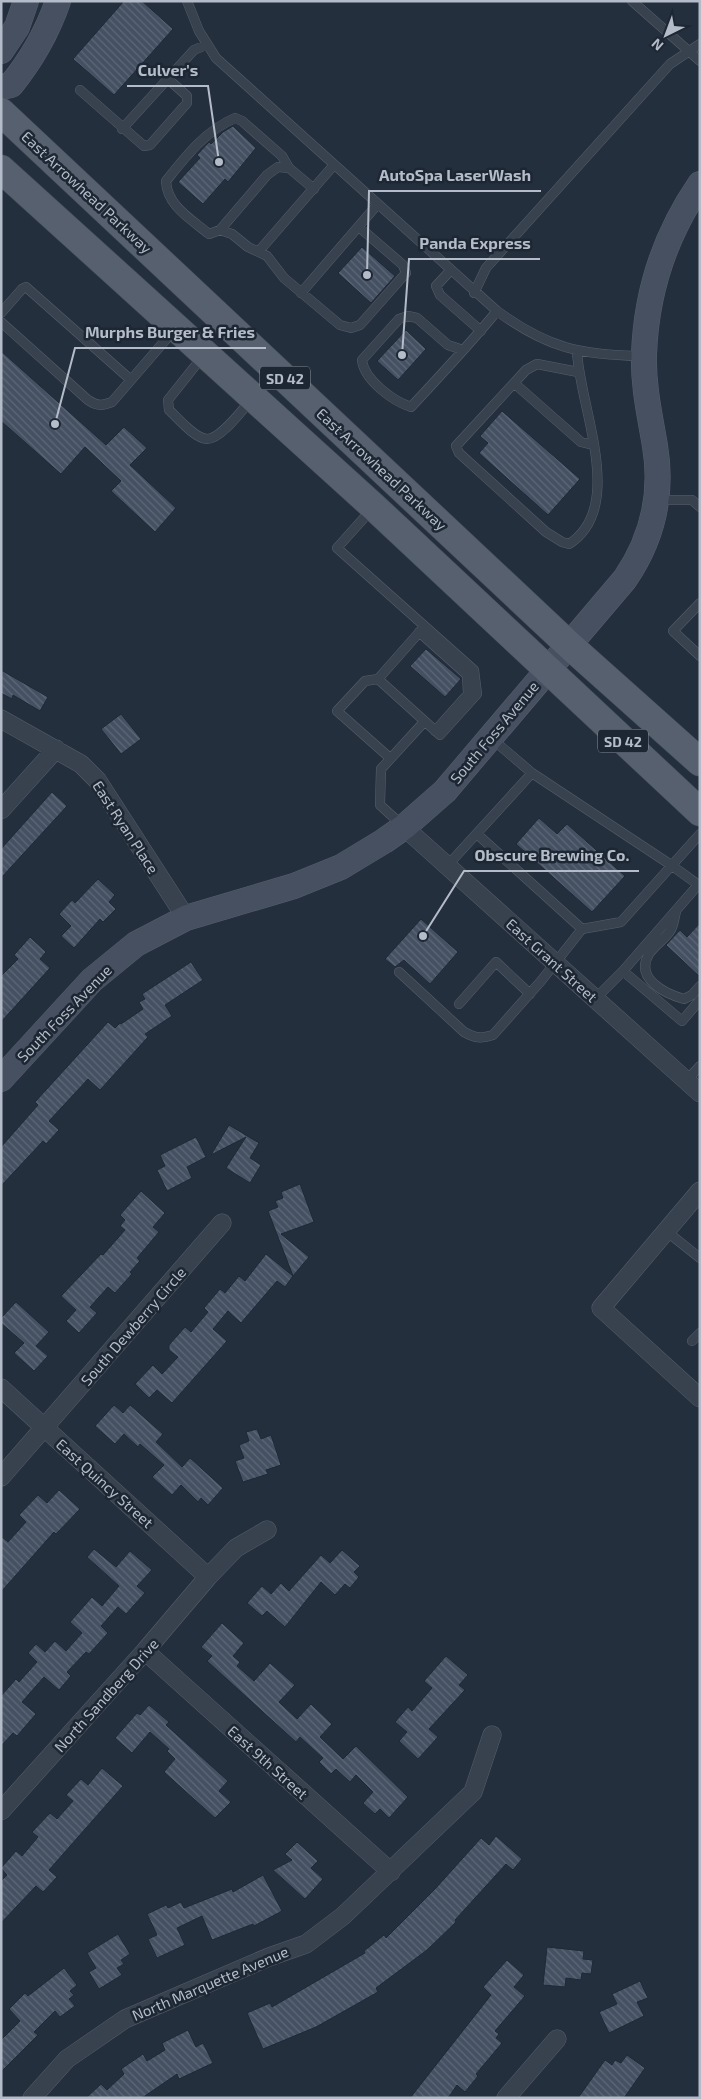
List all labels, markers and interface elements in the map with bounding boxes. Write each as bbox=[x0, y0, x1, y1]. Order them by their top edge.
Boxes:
north arrow bbox=[641, 10, 691, 60]
text: N bbox=[648, 35, 666, 55]
callout: Culver's bbox=[127, 55, 208, 86]
text: Culver's bbox=[138, 60, 198, 79]
street label: East Arrowhead Parkway bbox=[18, 127, 156, 257]
callout: AutoSpa LaserWash bbox=[369, 160, 541, 191]
text: AutoSpa LaserWash bbox=[379, 165, 531, 184]
callout: Panda Express bbox=[409, 228, 540, 259]
text: Panda Express bbox=[419, 233, 531, 252]
callout: Murphs Burger & Fries bbox=[75, 317, 266, 348]
text: Murphs Burger & Fries bbox=[85, 322, 255, 341]
road number: SD 42 bbox=[260, 366, 310, 389]
street label: East Arrowhead Parkway bbox=[313, 404, 451, 534]
street label: South Foss Avenue bbox=[446, 677, 542, 787]
road number: SD 42 bbox=[598, 729, 648, 752]
street label: East Ryan Place bbox=[89, 777, 163, 877]
callout: Obscure Brewing Co. bbox=[464, 840, 639, 871]
text: Obscure Brewing Co. bbox=[475, 845, 630, 864]
street label: East Grant Street bbox=[503, 914, 601, 1006]
street label: South Foss Avenue bbox=[13, 961, 115, 1065]
street label: South Dewberry Circle bbox=[77, 1263, 189, 1389]
street label: East Quincy Street bbox=[52, 1435, 157, 1532]
street label: North Sandberg Drive bbox=[50, 1634, 162, 1756]
street label: East 9th Street bbox=[224, 1721, 312, 1803]
street label: North Marquette Avenue bbox=[129, 1942, 291, 2024]

